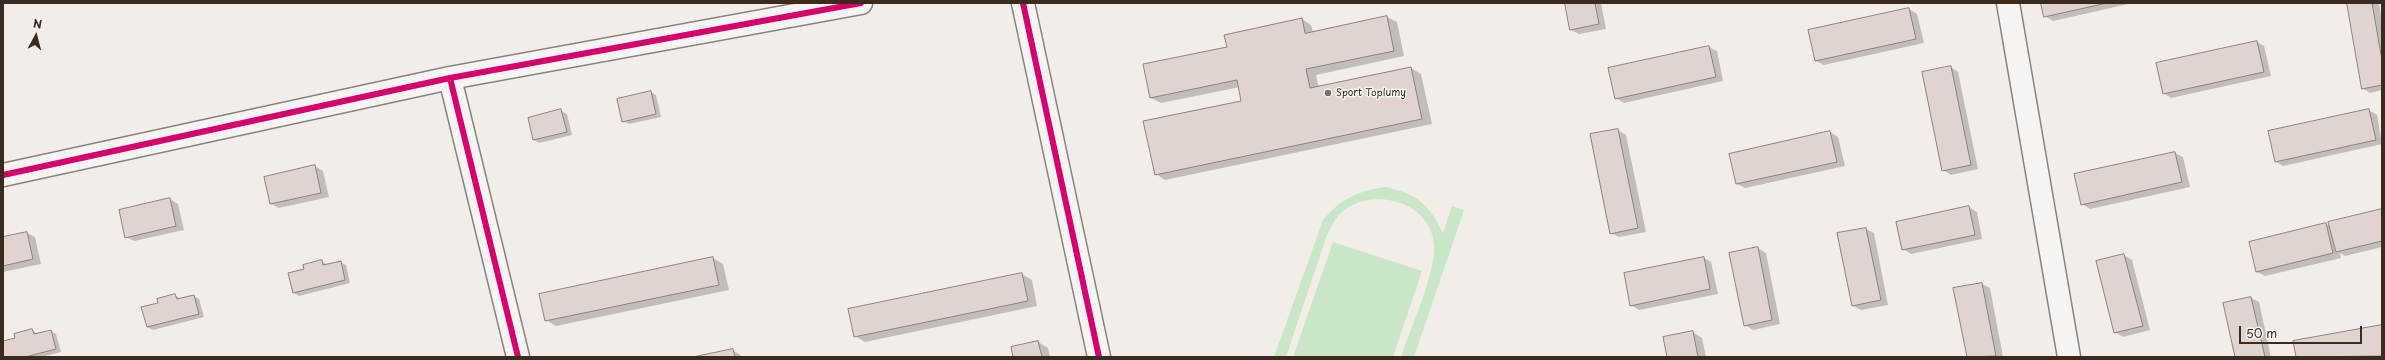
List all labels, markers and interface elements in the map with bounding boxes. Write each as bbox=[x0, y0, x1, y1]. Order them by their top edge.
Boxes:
text: N bbox=[32, 15, 43, 33]
north arrow bbox=[16, 16, 56, 56]
place label: Sport Toplumy bbox=[1336, 87, 1406, 99]
marker: Sport Toplumy bbox=[1323, 88, 1333, 98]
scale bar bbox=[2241, 318, 2364, 344]
text: 50 m bbox=[2246, 324, 2277, 342]

